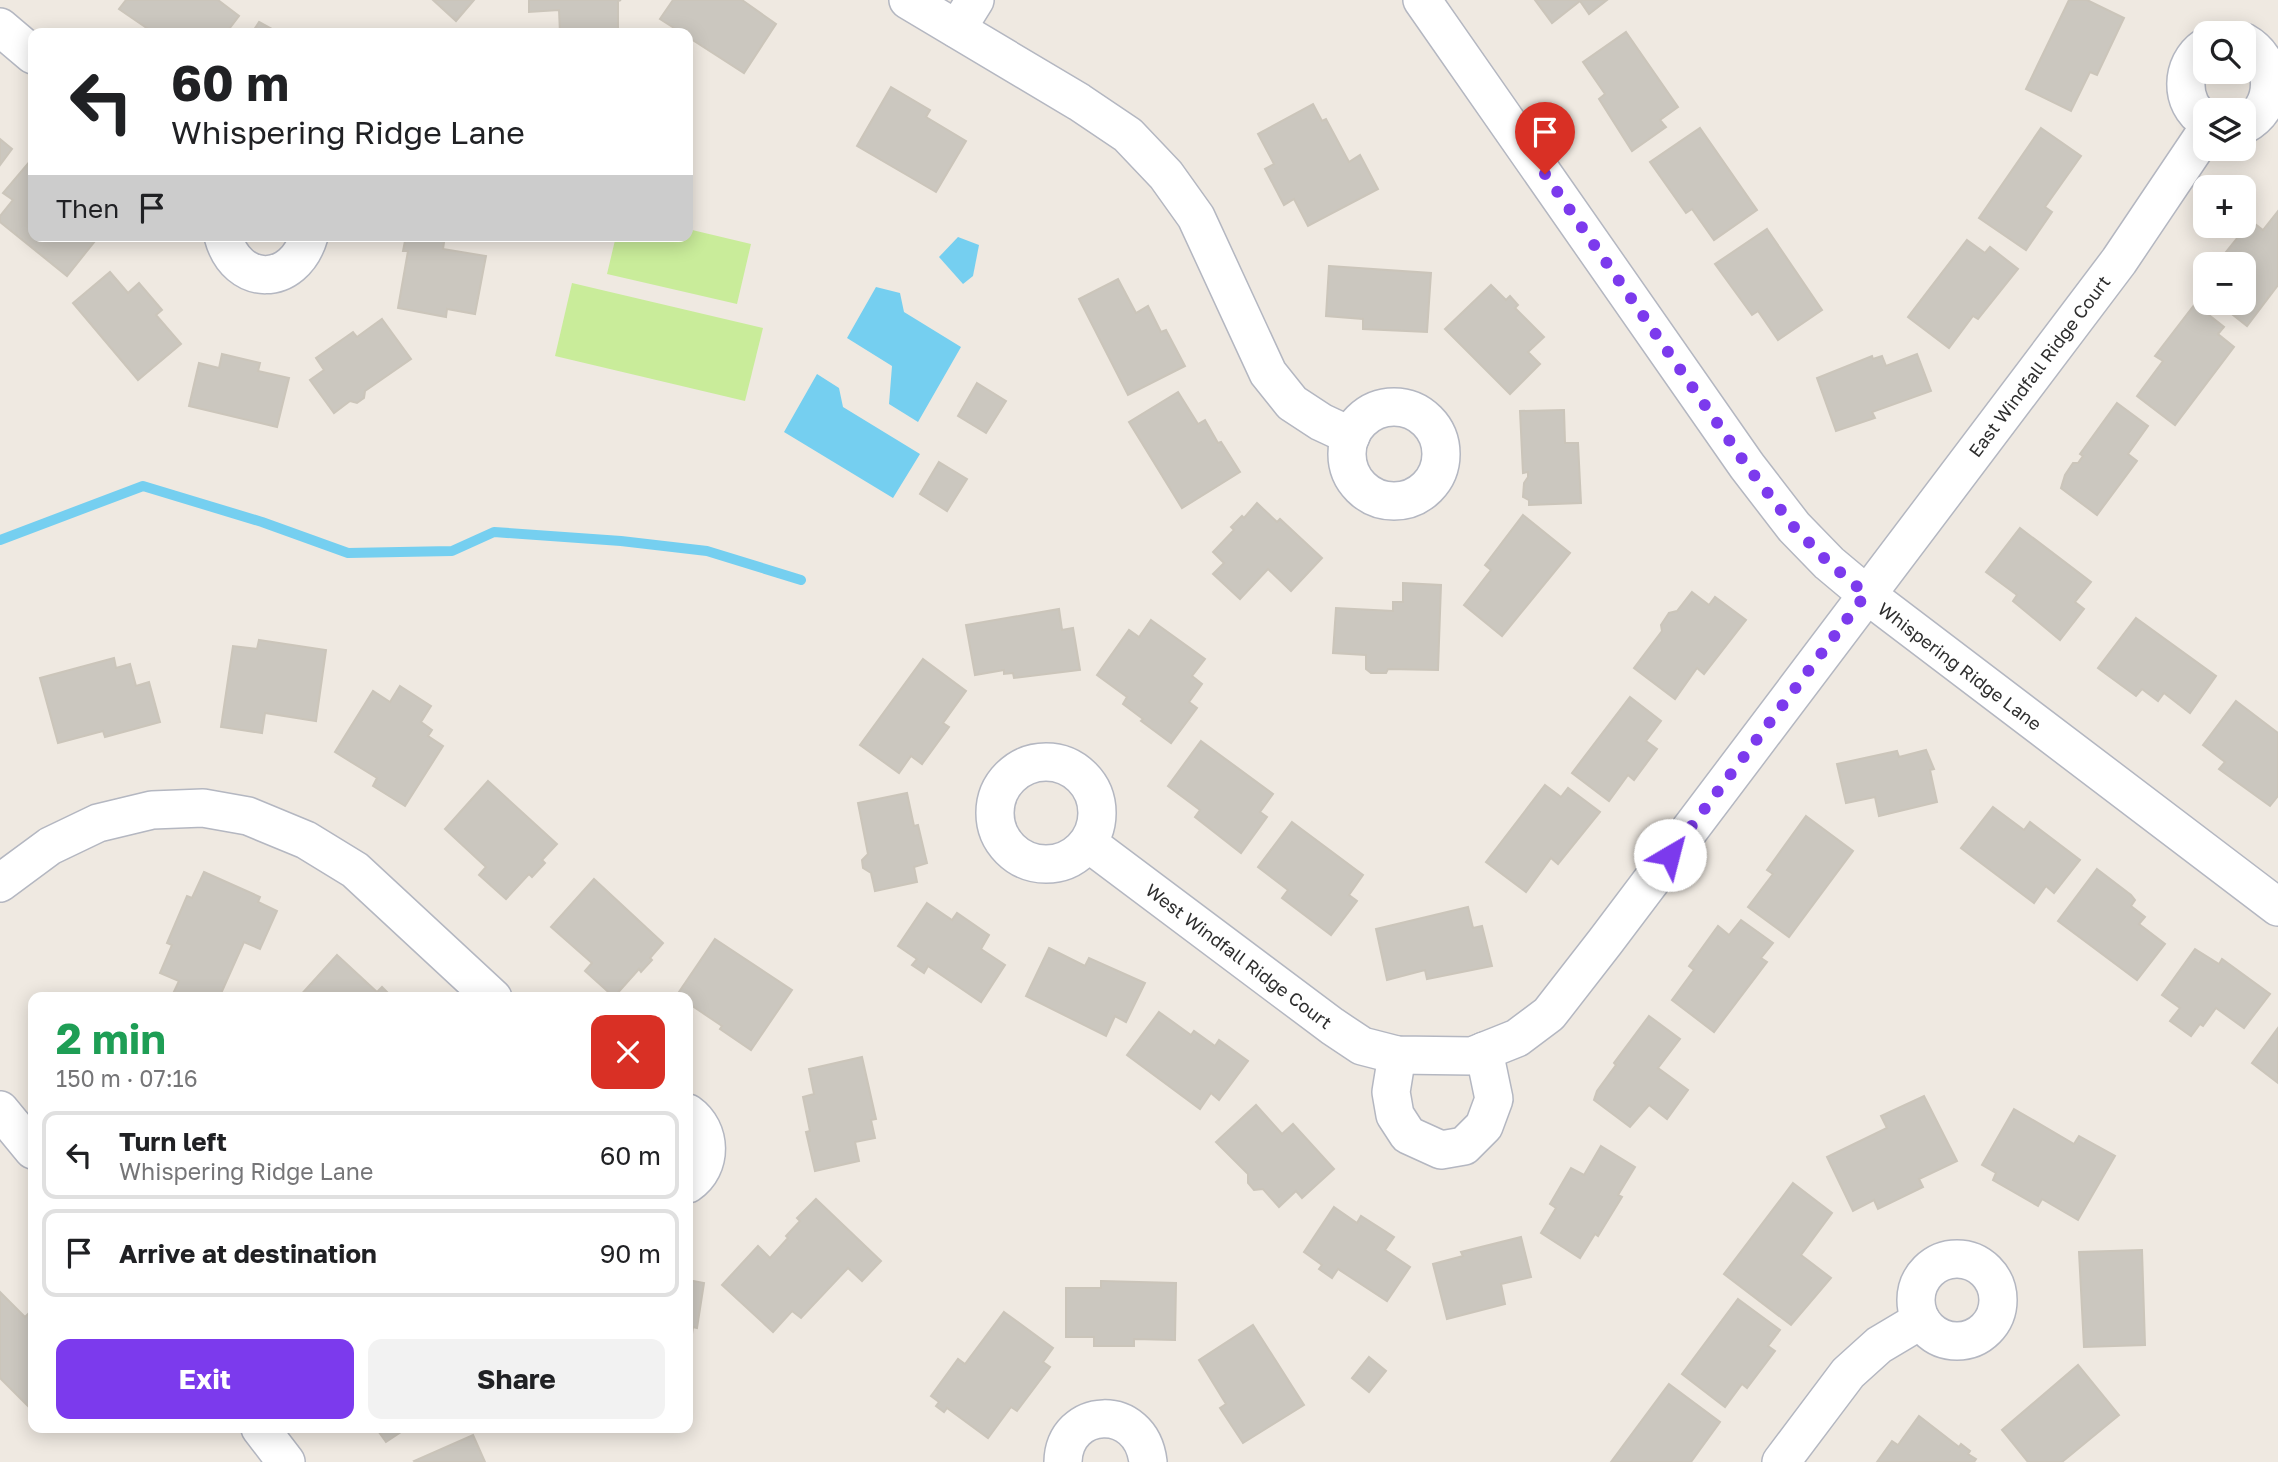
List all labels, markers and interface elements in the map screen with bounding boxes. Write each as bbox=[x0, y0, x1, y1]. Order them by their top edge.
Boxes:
map controls bbox=[2193, 21, 2256, 315]
button: search bbox=[2193, 21, 2256, 84]
text: 60 m bbox=[171, 53, 289, 112]
icon: left bbox=[56, 56, 147, 147]
button: layers bbox=[2193, 98, 2256, 161]
pin bbox=[1515, 102, 1575, 174]
text: Whispering Ridge Lane bbox=[171, 113, 525, 151]
icon: arrive bbox=[1526, 113, 1564, 151]
button: + bbox=[2193, 175, 2256, 238]
icon: arrive bbox=[133, 189, 171, 227]
text: Then bbox=[56, 193, 119, 224]
button: − bbox=[2193, 252, 2256, 315]
street label: East Windfall Ridge Court bbox=[1964, 271, 2114, 461]
street label: Whispering Ridge Lane bbox=[1874, 597, 2046, 735]
position arrow bbox=[1633, 818, 1707, 892]
street label: West Windfall Ridge Court bbox=[1142, 879, 1336, 1033]
text: 2 min bbox=[56, 1013, 166, 1063]
button: close bbox=[591, 1015, 665, 1089]
text: 150 m · 07:16 bbox=[56, 1064, 198, 1092]
text: Turn left bbox=[119, 1126, 227, 1157]
icon: left bbox=[60, 1136, 98, 1174]
text: 60 m bbox=[600, 1140, 661, 1171]
text: Whispering Ridge Lane bbox=[119, 1157, 373, 1185]
icon: arrive bbox=[60, 1234, 98, 1272]
text: Arrive at destination bbox=[119, 1238, 377, 1269]
text: 90 m bbox=[600, 1238, 661, 1269]
button: Exit bbox=[56, 1339, 354, 1419]
button: Share bbox=[368, 1339, 665, 1419]

